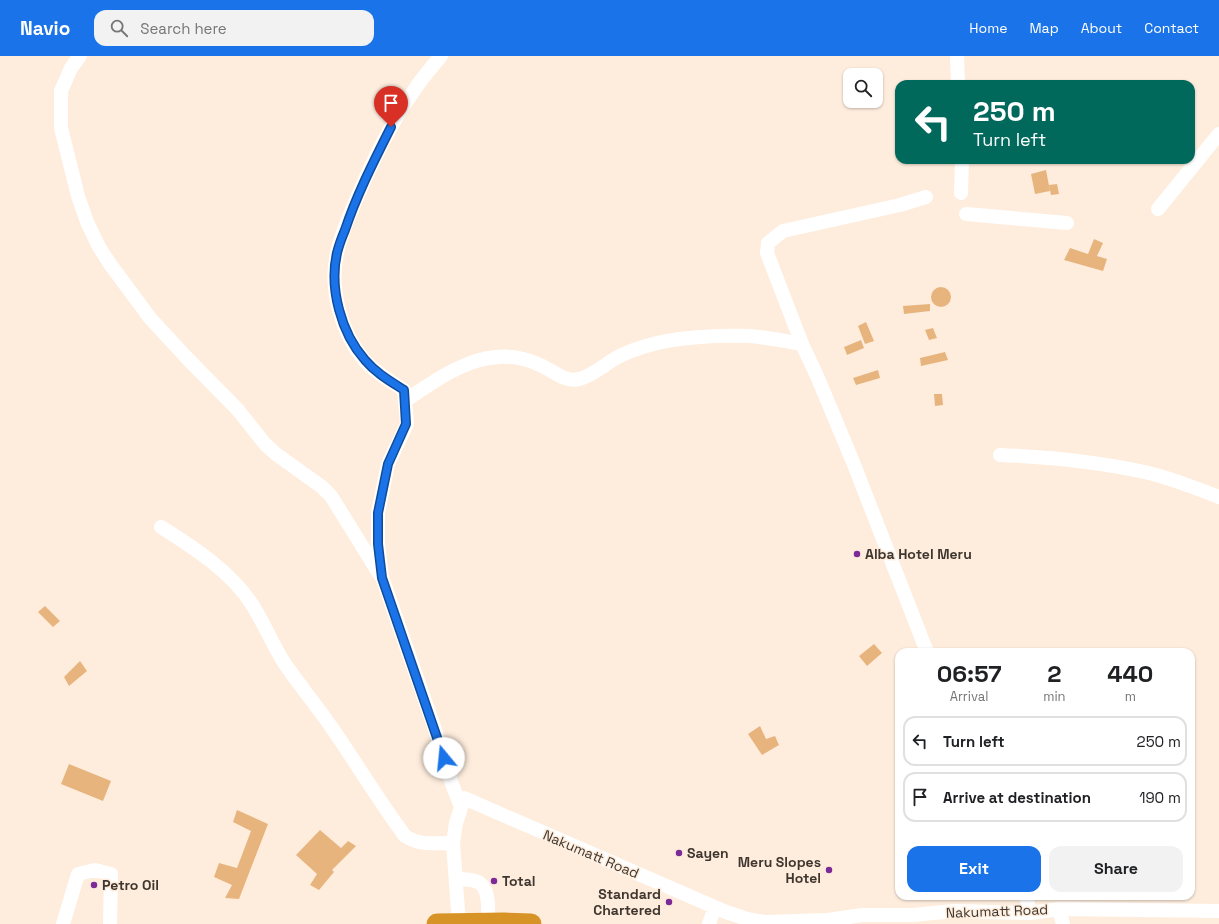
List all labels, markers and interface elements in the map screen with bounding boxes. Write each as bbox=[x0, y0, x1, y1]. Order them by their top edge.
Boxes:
search box bbox=[94, 10, 374, 46]
text: Navio bbox=[20, 16, 70, 41]
icon: search bbox=[108, 17, 130, 39]
text: Search here bbox=[140, 19, 227, 38]
text: Home bbox=[969, 19, 1007, 37]
text: Map bbox=[1029, 19, 1059, 37]
text: About bbox=[1081, 19, 1122, 37]
text: Contact bbox=[1144, 19, 1199, 37]
map controls bbox=[843, 68, 883, 108]
button: search bbox=[843, 68, 883, 108]
pin bbox=[374, 86, 408, 127]
icon: arrive bbox=[380, 92, 402, 114]
text: 250 m bbox=[973, 93, 1056, 129]
icon: left bbox=[907, 96, 959, 148]
text: Turn left bbox=[973, 128, 1046, 151]
place label: Alba Hotel Meru bbox=[865, 545, 972, 563]
marker: Alba Hotel Meru bbox=[852, 549, 862, 559]
text: 06:57 bbox=[937, 658, 1002, 689]
text: 2 bbox=[1047, 658, 1062, 689]
text: 440 bbox=[1107, 658, 1153, 689]
text: Arrival bbox=[950, 688, 988, 705]
text: min bbox=[1043, 688, 1066, 705]
text: m bbox=[1125, 688, 1136, 705]
icon: left bbox=[909, 730, 931, 752]
text: Turn left bbox=[943, 732, 1005, 751]
text: 250 m bbox=[1137, 732, 1181, 751]
position arrow bbox=[423, 737, 465, 779]
icon: arrive bbox=[909, 786, 931, 808]
text: Arrive at destination bbox=[943, 788, 1091, 807]
text: 190 m bbox=[1139, 788, 1181, 807]
street label: Nakumatt Road bbox=[540, 826, 642, 882]
place label: Sayen bbox=[687, 844, 729, 862]
button: Exit bbox=[907, 846, 1041, 892]
button: Share bbox=[1049, 846, 1183, 892]
marker: Sayen bbox=[674, 848, 684, 858]
place label: Meru Slopes Hotel bbox=[738, 853, 821, 887]
marker: Meru Slopes Hotel bbox=[824, 865, 834, 875]
place label: Total bbox=[502, 872, 535, 890]
place label: Petro Oil bbox=[102, 876, 159, 894]
marker: Total bbox=[489, 876, 499, 886]
marker: Petro Oil bbox=[89, 880, 99, 890]
place label: Standard Chartered bbox=[593, 885, 661, 919]
marker: Standard Chartered bbox=[664, 897, 674, 907]
street label: Nakumatt Road bbox=[945, 900, 1049, 922]

